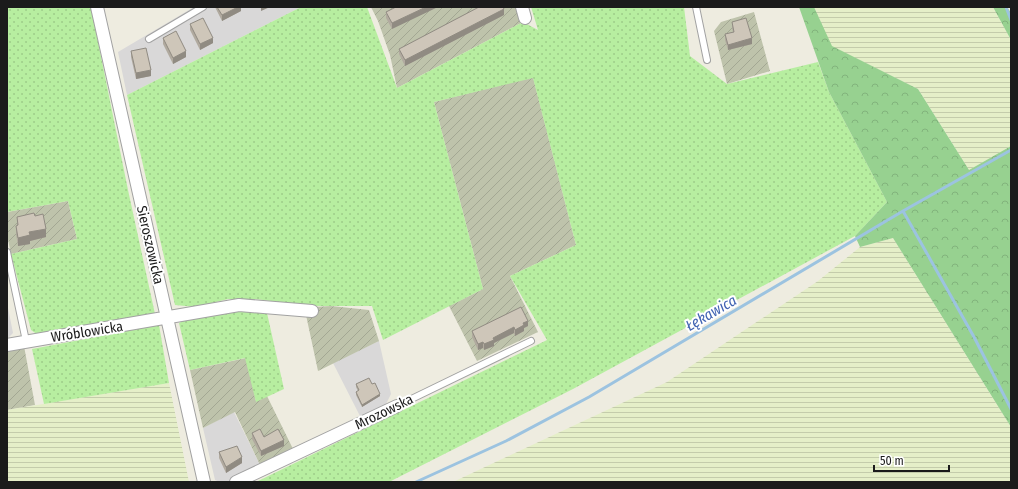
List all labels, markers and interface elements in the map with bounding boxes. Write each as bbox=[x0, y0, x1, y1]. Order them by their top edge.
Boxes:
street label: Sieroszowicka bbox=[133, 204, 167, 286]
water label: Łękawica bbox=[682, 291, 740, 335]
street label: Wróblowicka bbox=[50, 318, 124, 346]
street label: Mrozowska bbox=[352, 391, 416, 433]
scale bar bbox=[874, 447, 949, 473]
text: 50 m bbox=[880, 454, 904, 468]

